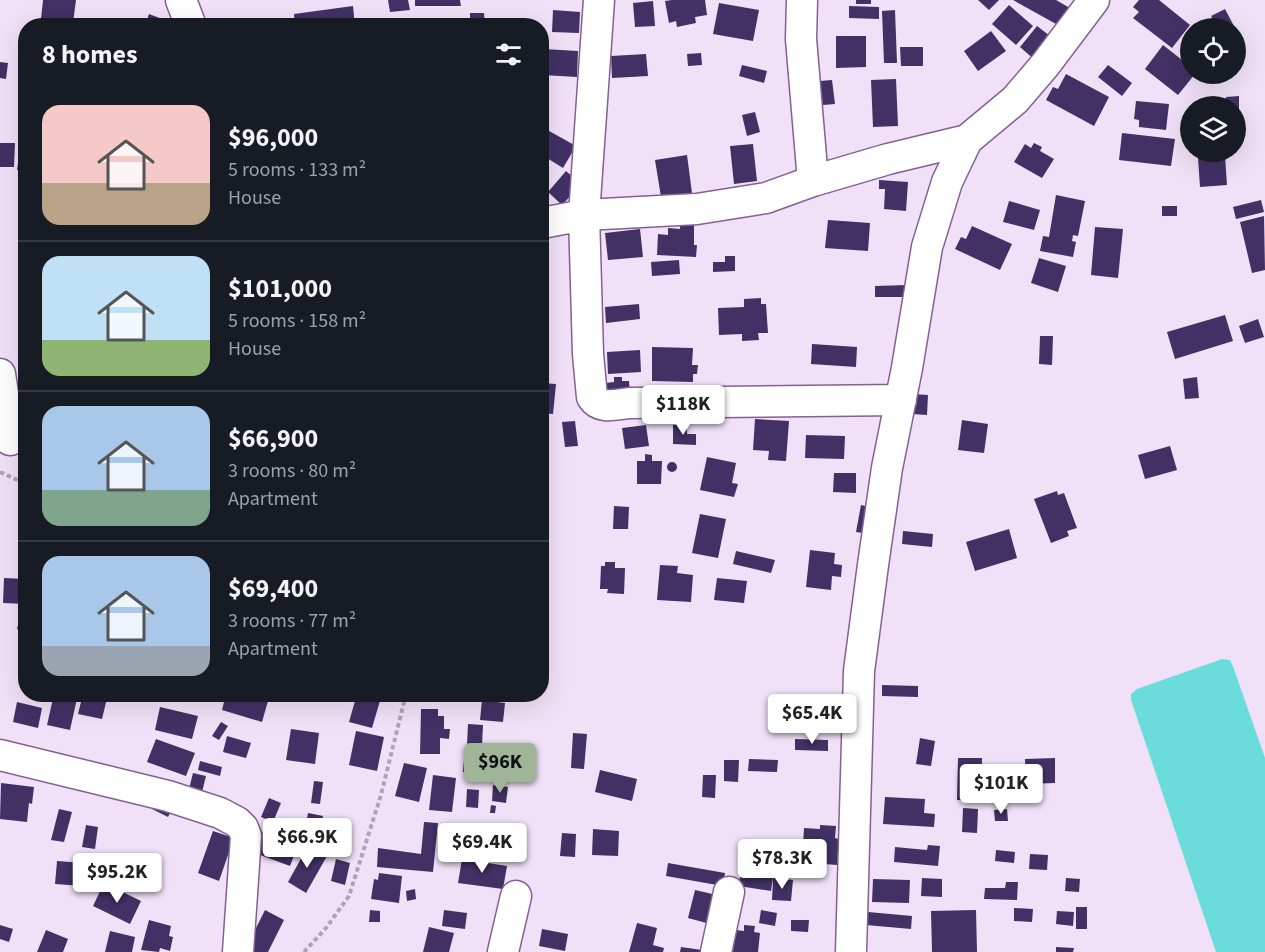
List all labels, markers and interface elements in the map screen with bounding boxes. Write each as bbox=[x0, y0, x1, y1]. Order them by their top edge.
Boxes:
map controls bbox=[1180, 18, 1246, 162]
button: locate bbox=[1180, 18, 1246, 84]
text: 8 homes bbox=[42, 36, 137, 73]
icon: filters bbox=[492, 38, 525, 71]
button: layers bbox=[1180, 96, 1246, 162]
text: $96,000 bbox=[228, 119, 318, 156]
icon: home bbox=[90, 129, 162, 201]
text: 5 rooms · 133 m² bbox=[228, 156, 366, 184]
text: House bbox=[228, 184, 281, 212]
text: $101,000 bbox=[228, 270, 332, 307]
icon: home bbox=[90, 280, 162, 352]
text: 5 rooms · 158 m² bbox=[228, 307, 366, 335]
text: House bbox=[228, 335, 281, 363]
pin: $118K bbox=[641, 385, 725, 436]
text: $118K bbox=[656, 390, 710, 418]
text: $66,900 bbox=[228, 420, 318, 457]
icon: home bbox=[90, 430, 162, 502]
text: 3 rooms · 80 m² bbox=[228, 457, 356, 485]
text: Apartment bbox=[228, 485, 318, 513]
text: $69,400 bbox=[228, 570, 318, 607]
icon: home bbox=[90, 580, 162, 652]
text: 3 rooms · 77 m² bbox=[228, 607, 356, 635]
text: Apartment bbox=[228, 635, 318, 663]
pin: $65.4K bbox=[763, 694, 861, 745]
text: $65.4K bbox=[782, 699, 842, 727]
pin: $96K bbox=[464, 743, 536, 794]
text: $96K bbox=[478, 748, 522, 776]
pin: $101K bbox=[959, 764, 1043, 815]
text: $101K bbox=[974, 769, 1028, 797]
pin: $66.9K bbox=[258, 818, 356, 869]
text: $66.9K bbox=[277, 823, 337, 851]
pin: $69.4K bbox=[433, 823, 531, 874]
text: $69.4K bbox=[452, 828, 512, 856]
pin: $78.3K bbox=[733, 839, 831, 890]
text: $78.3K bbox=[752, 844, 812, 872]
pin: $95.2K bbox=[68, 853, 166, 904]
text: $95.2K bbox=[87, 858, 147, 886]

